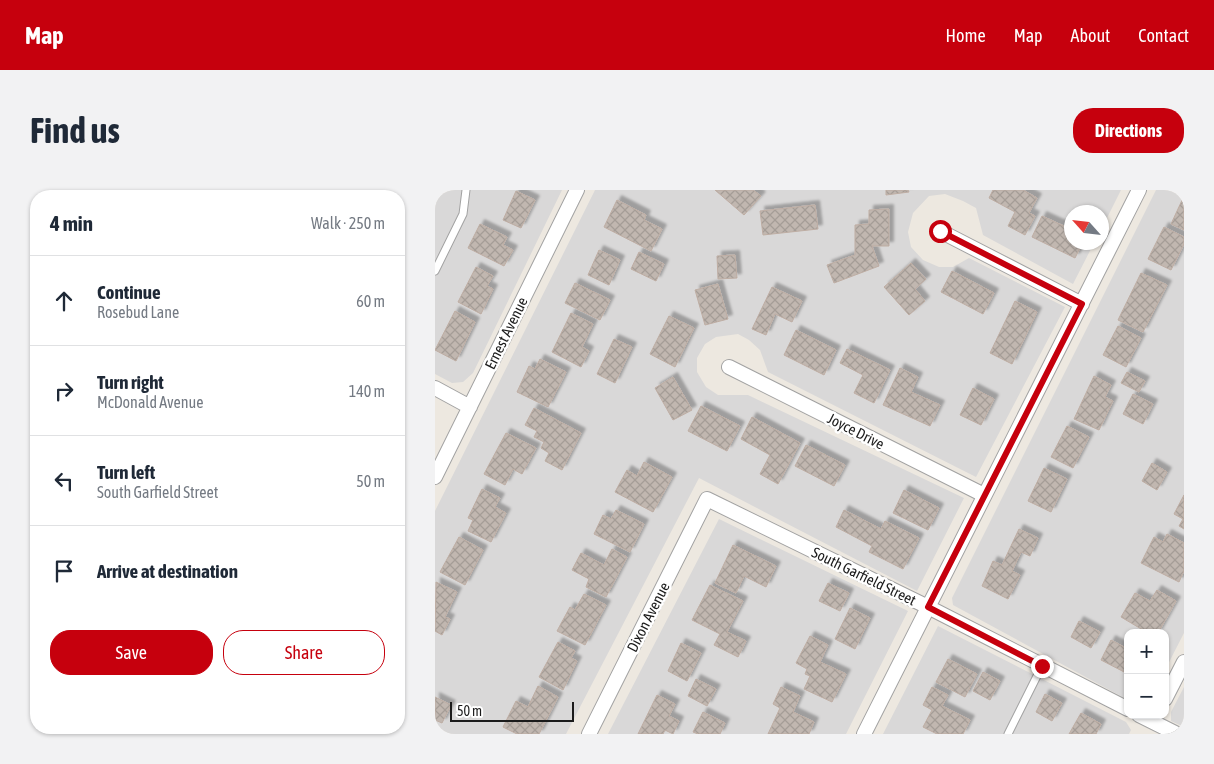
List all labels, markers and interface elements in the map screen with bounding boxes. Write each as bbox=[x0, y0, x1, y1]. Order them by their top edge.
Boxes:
text: Map bbox=[25, 22, 64, 49]
text: Home bbox=[946, 25, 986, 46]
text: Map bbox=[1014, 25, 1043, 46]
text: About bbox=[1071, 25, 1110, 46]
text: Contact bbox=[1138, 25, 1189, 46]
button: Directions bbox=[1073, 108, 1184, 153]
text: Find us bbox=[30, 110, 120, 150]
north arrow bbox=[1064, 205, 1109, 250]
text: 4 min bbox=[50, 211, 93, 235]
text: Walk · 250 m bbox=[311, 214, 385, 232]
route start bbox=[929, 220, 952, 243]
text: Continue bbox=[97, 281, 161, 303]
icon: ahead bbox=[50, 287, 78, 315]
text: 60 m bbox=[356, 292, 385, 310]
street label: Ernest Avenue bbox=[481, 294, 531, 372]
text: Rosebud Lane bbox=[97, 303, 179, 321]
text: Turn right bbox=[97, 371, 164, 393]
icon: right bbox=[50, 377, 78, 405]
text: 140 m bbox=[349, 382, 385, 400]
text: McDonald Avenue bbox=[97, 393, 203, 411]
street label: Joyce Drive bbox=[825, 410, 887, 453]
text: Turn left bbox=[97, 461, 155, 483]
icon: left bbox=[50, 467, 78, 495]
text: 50 m bbox=[356, 472, 385, 490]
text: South Garfield Street bbox=[97, 483, 218, 501]
street label: South Garfield Street bbox=[809, 543, 919, 609]
icon: arrive bbox=[50, 557, 78, 585]
text: Arrive at destination bbox=[97, 560, 238, 582]
street label: Dixon Avenue bbox=[623, 579, 673, 655]
map controls bbox=[1124, 629, 1169, 719]
button: + bbox=[1124, 629, 1169, 674]
button: Save bbox=[50, 630, 213, 675]
button: Share bbox=[223, 630, 385, 675]
route end bbox=[1031, 655, 1054, 678]
button: − bbox=[1124, 674, 1169, 719]
scale bar bbox=[450, 699, 574, 722]
text: 50 m bbox=[457, 703, 482, 719]

